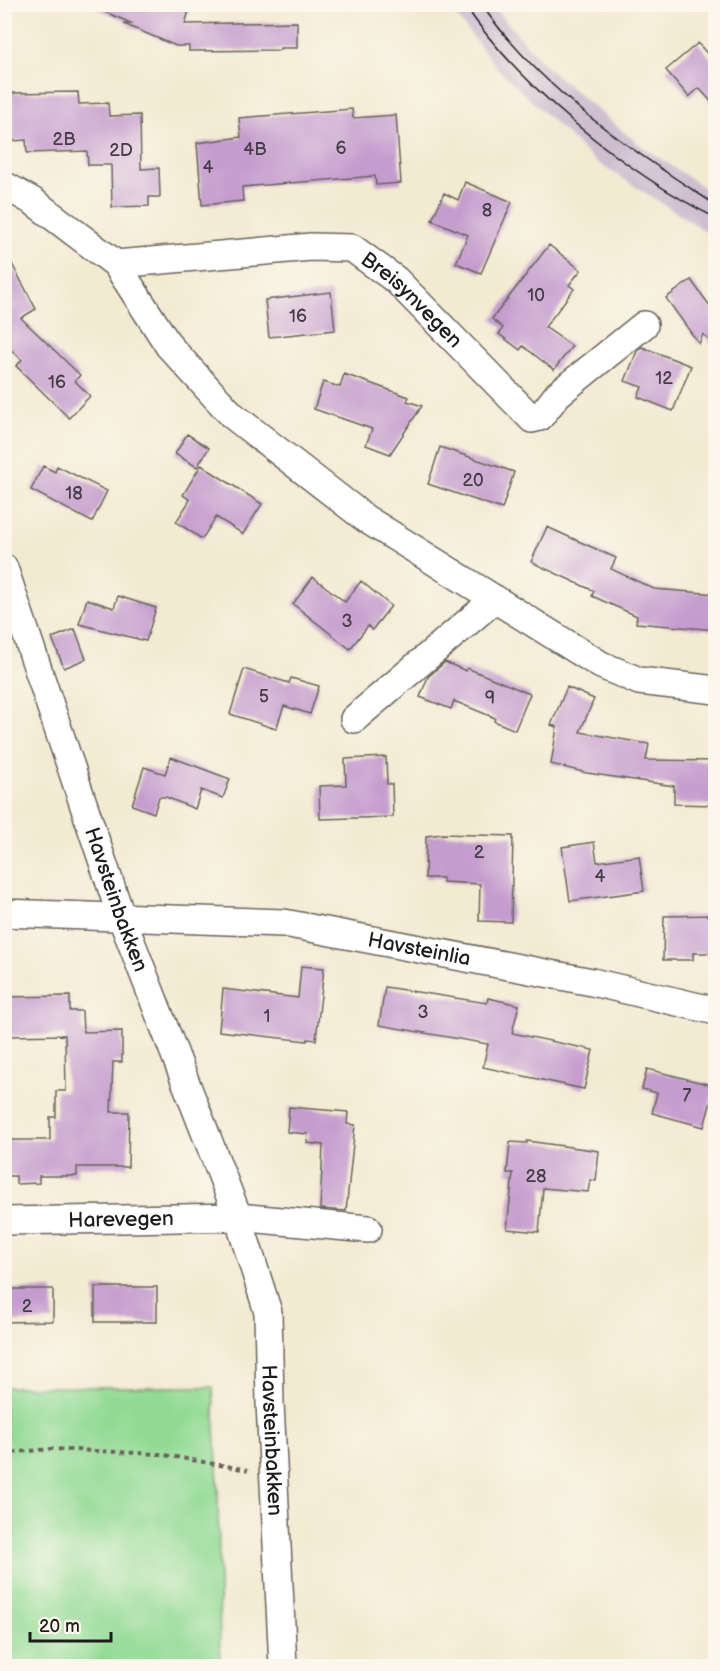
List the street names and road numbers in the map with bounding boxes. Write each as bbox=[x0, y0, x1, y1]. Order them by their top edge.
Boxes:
street label: Breisynvegen bbox=[356, 246, 468, 353]
street label: Havsteinbakken bbox=[80, 824, 154, 975]
street label: Havsteinlia bbox=[366, 927, 473, 971]
street label: Harevegen bbox=[68, 1206, 174, 1232]
street label: Havsteinbakken bbox=[257, 1364, 288, 1516]

